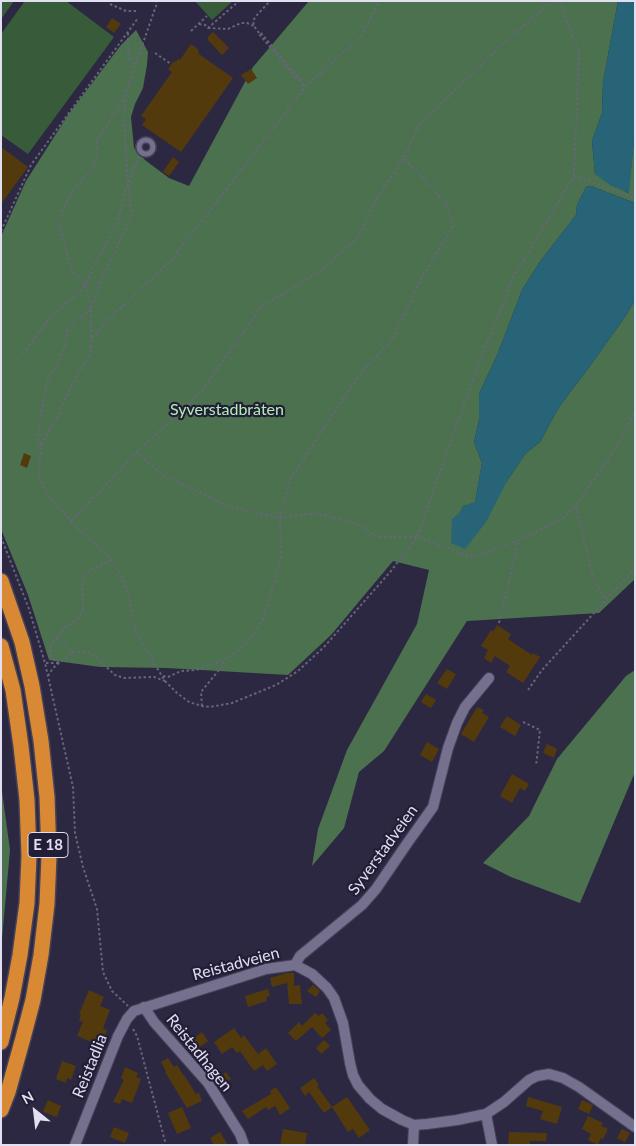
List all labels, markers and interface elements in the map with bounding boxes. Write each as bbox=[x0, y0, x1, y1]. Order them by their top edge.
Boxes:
park label: Syverstadbråten bbox=[170, 400, 284, 420]
street label: Syverstadveien bbox=[344, 801, 422, 899]
road number: E 18 bbox=[28, 832, 68, 858]
street label: Reistadveien bbox=[191, 943, 281, 985]
street label: Reistadhagen bbox=[162, 1011, 236, 1095]
street label: Reistadlia bbox=[69, 1031, 111, 1101]
north arrow bbox=[10, 1086, 60, 1136]
text: N bbox=[19, 1087, 36, 1107]

